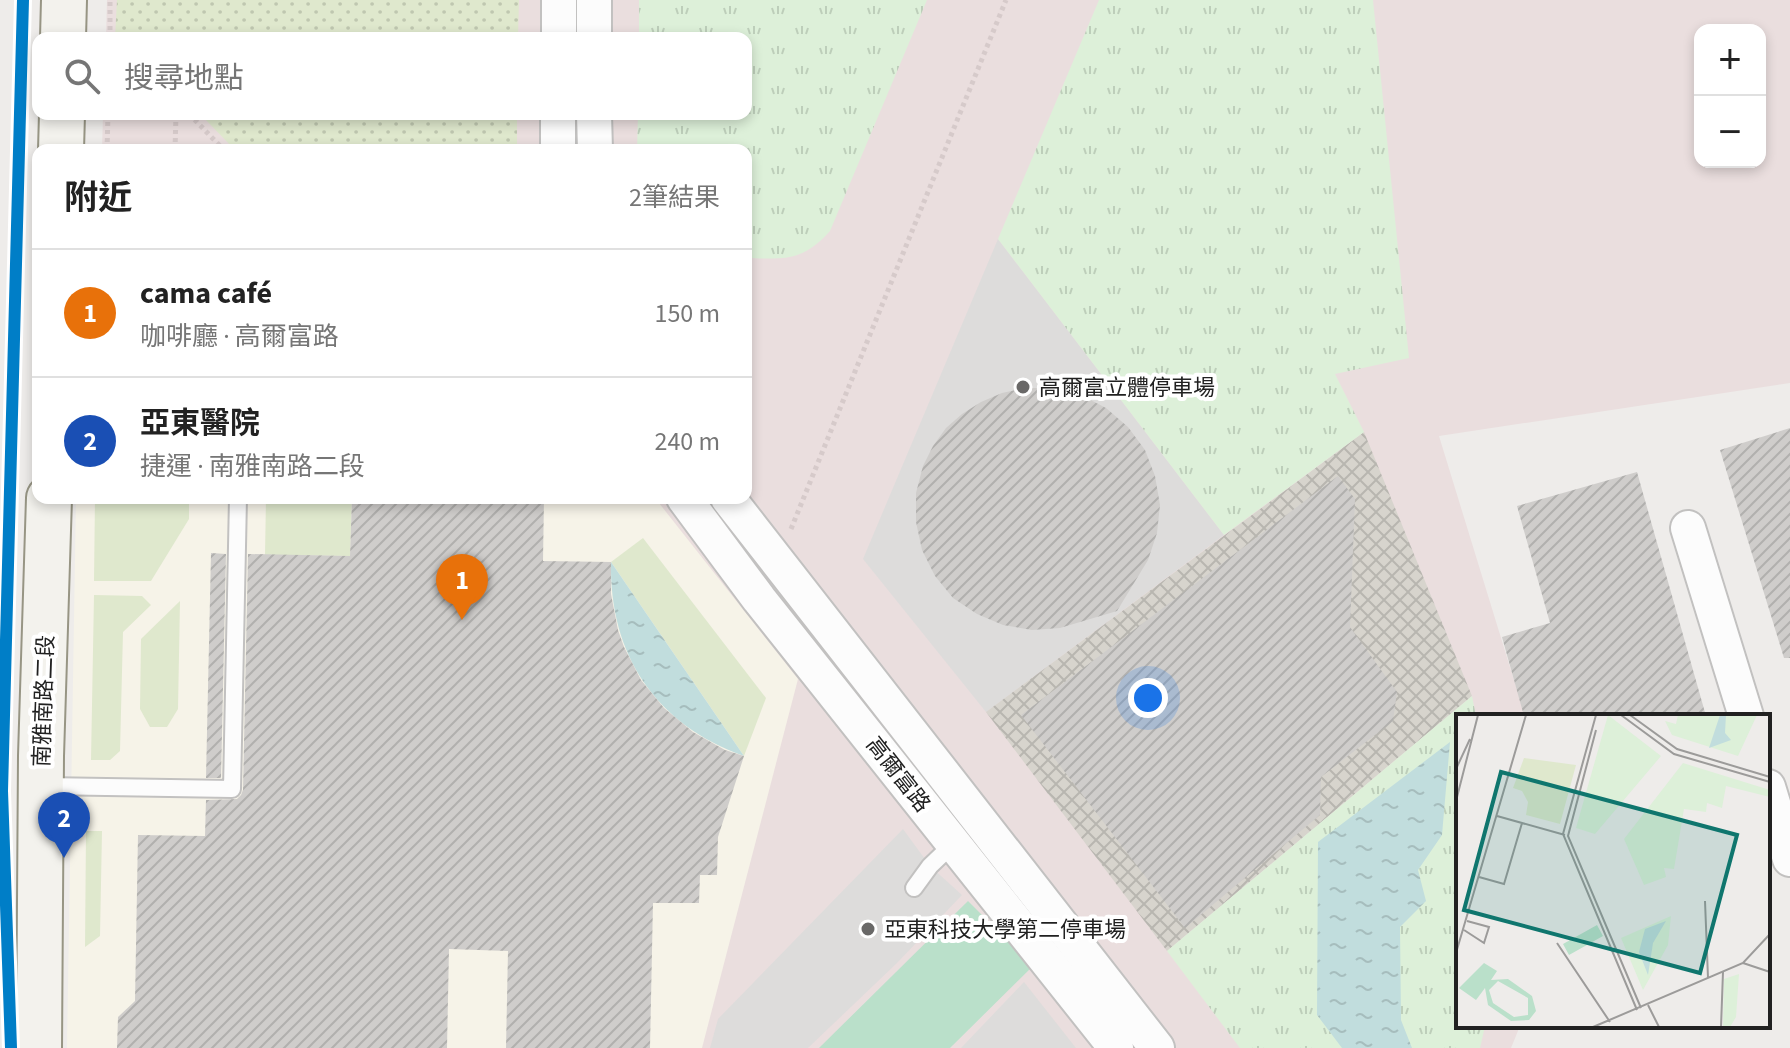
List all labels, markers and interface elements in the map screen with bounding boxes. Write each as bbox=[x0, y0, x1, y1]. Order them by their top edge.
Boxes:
map controls bbox=[1694, 24, 1766, 168]
button: + bbox=[1694, 24, 1766, 96]
search box bbox=[32, 32, 752, 120]
icon: search bbox=[60, 54, 104, 98]
text: 搜尋地點 bbox=[124, 57, 244, 100]
button: − bbox=[1694, 96, 1766, 168]
text: 附近 bbox=[64, 174, 132, 223]
text: 2筆結果 bbox=[629, 179, 720, 216]
text: cama café bbox=[140, 272, 272, 315]
text: 1 bbox=[83, 295, 97, 332]
text: 150 m bbox=[654, 295, 720, 332]
text: 咖啡廳 · 高爾富路 bbox=[140, 318, 339, 355]
place label: 高爾富立體停車場 bbox=[1039, 372, 1215, 404]
marker: 高爾富立體停車場 bbox=[1014, 378, 1032, 396]
text: 亞東醫院 bbox=[140, 402, 260, 445]
text: 2 bbox=[83, 423, 97, 460]
text: 240 m bbox=[654, 423, 720, 460]
text: 捷運 · 南雅南路二段 bbox=[140, 448, 365, 485]
pin: 1 bbox=[436, 554, 488, 620]
street label: 南雅南路二段 bbox=[26, 635, 62, 768]
your location bbox=[1128, 678, 1168, 718]
inset map bbox=[1456, 714, 1770, 1028]
street label: 高爾富路 bbox=[859, 730, 938, 819]
pin: 2 bbox=[38, 792, 90, 858]
place label: 亞東科技大學第二停車場 bbox=[884, 914, 1126, 946]
marker: 亞東科技大學第二停車場 bbox=[859, 920, 877, 938]

